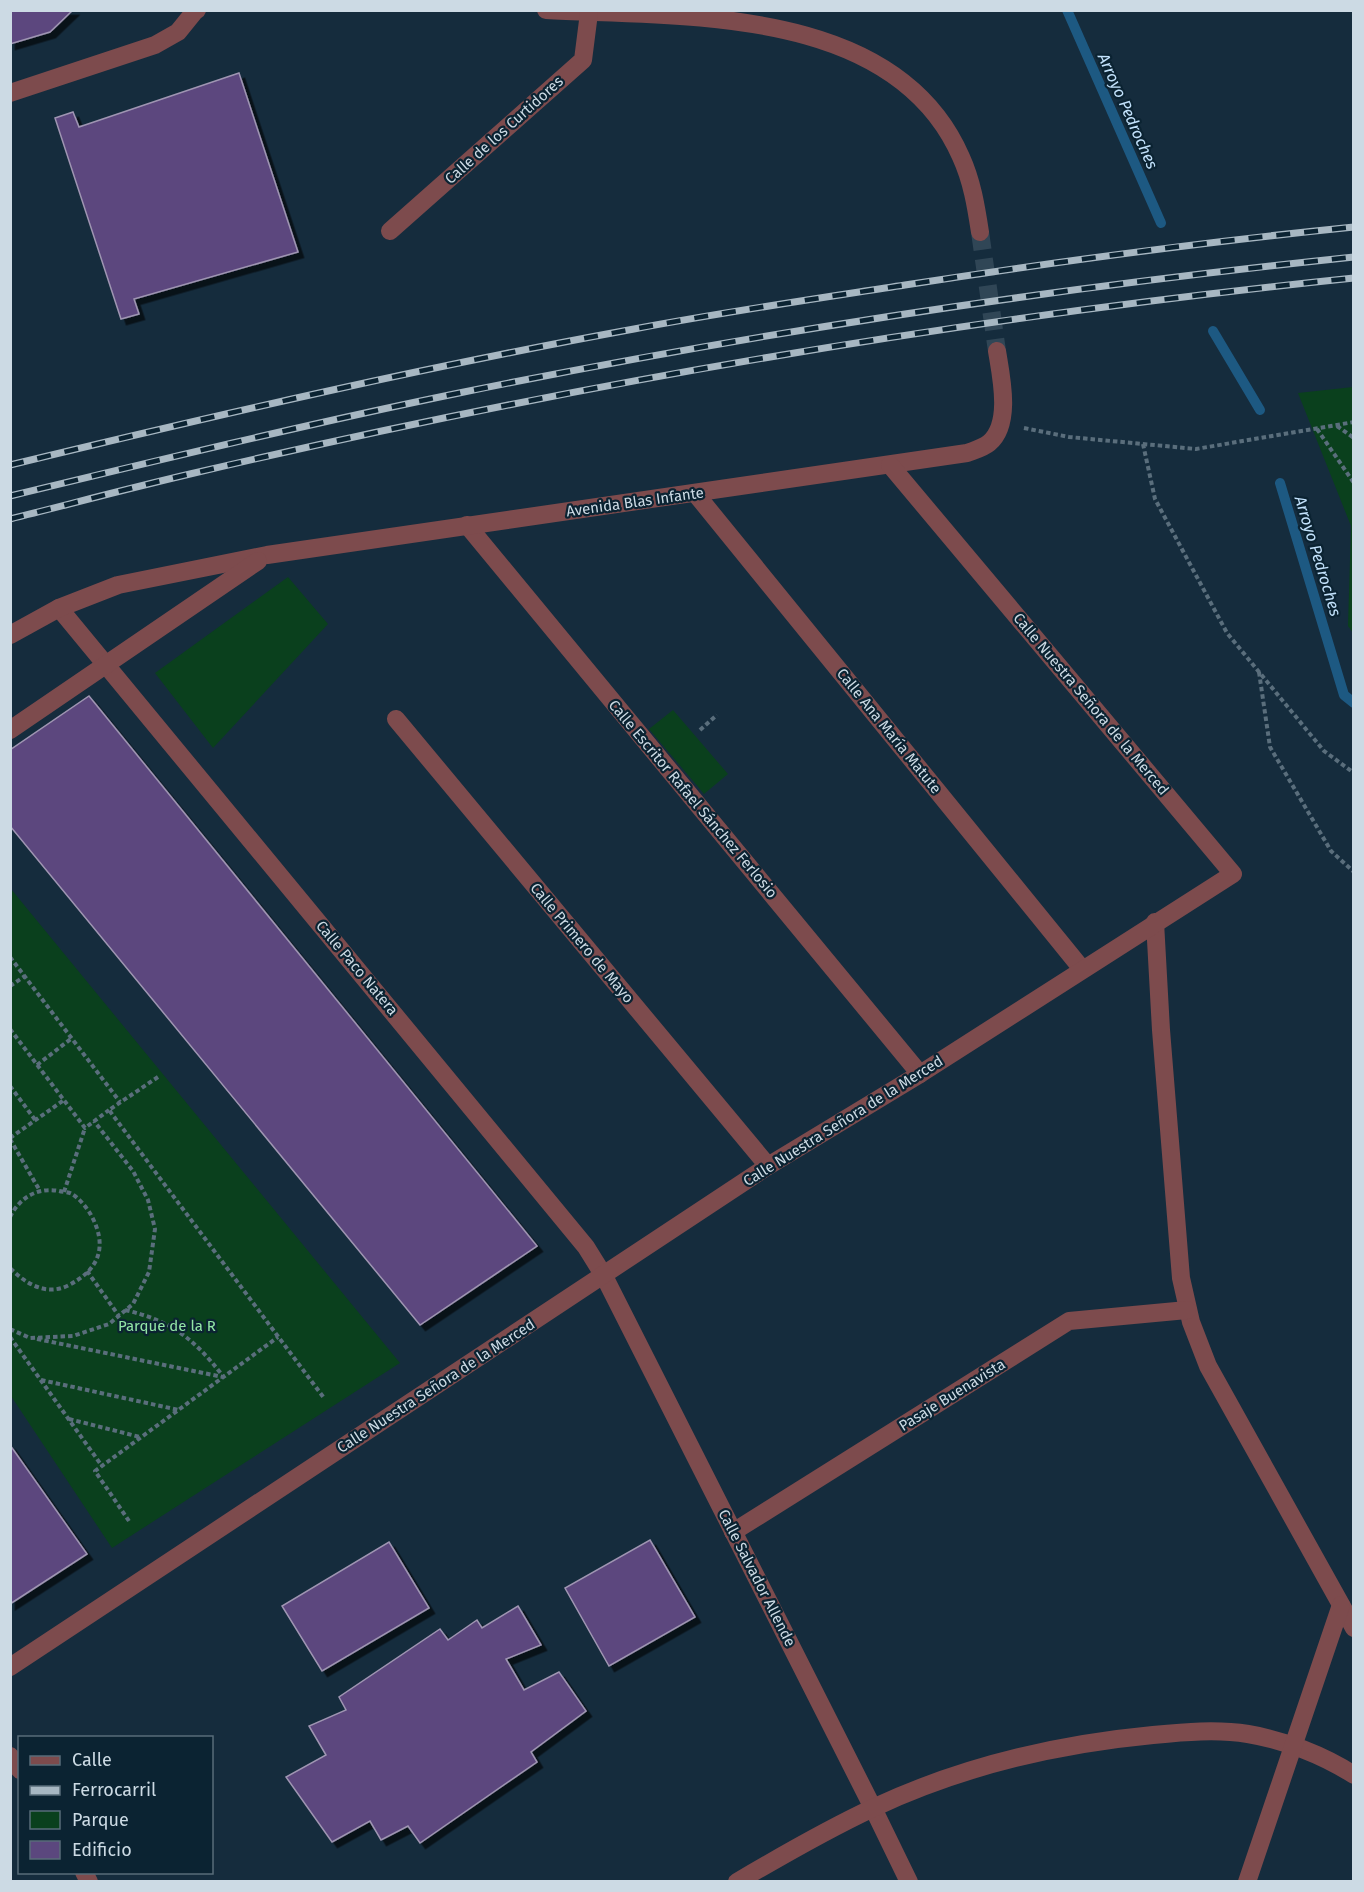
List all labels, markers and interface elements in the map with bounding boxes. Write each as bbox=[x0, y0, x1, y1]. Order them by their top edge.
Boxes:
water label: Arroyo Pedroches bbox=[1094, 49, 1162, 172]
street label: Calle de los Curtidores bbox=[441, 72, 567, 188]
street label: Avenida Blas Infante bbox=[565, 483, 705, 521]
water label: Arroyo Pedroches bbox=[1290, 493, 1345, 618]
street label: Calle Nuestra Señora de la Merced bbox=[1009, 609, 1173, 799]
street label: Calle Ana María Matute bbox=[833, 665, 945, 797]
street label: Calle Escritor Rafael Sánchez Ferlosio bbox=[605, 696, 781, 902]
street label: Calle Primero de Mayo bbox=[526, 879, 638, 1007]
street label: Calle Paco Natera bbox=[312, 917, 402, 1019]
street label: Calle Nuestra Señora de la Merced bbox=[740, 1052, 946, 1190]
street label: Calle Nuestra Señora de la Merced bbox=[334, 1315, 538, 1457]
park label: Parque de la R bbox=[118, 1317, 216, 1335]
street label: Pasaje Buenavista bbox=[896, 1355, 1008, 1435]
street label: Calle Salvador Allende bbox=[715, 1506, 799, 1650]
legend bbox=[18, 1736, 213, 1874]
text: Calle bbox=[72, 1749, 112, 1771]
text: Ferrocarril bbox=[72, 1779, 156, 1801]
text: Parque bbox=[72, 1809, 129, 1831]
text: Edificio bbox=[72, 1839, 132, 1861]

